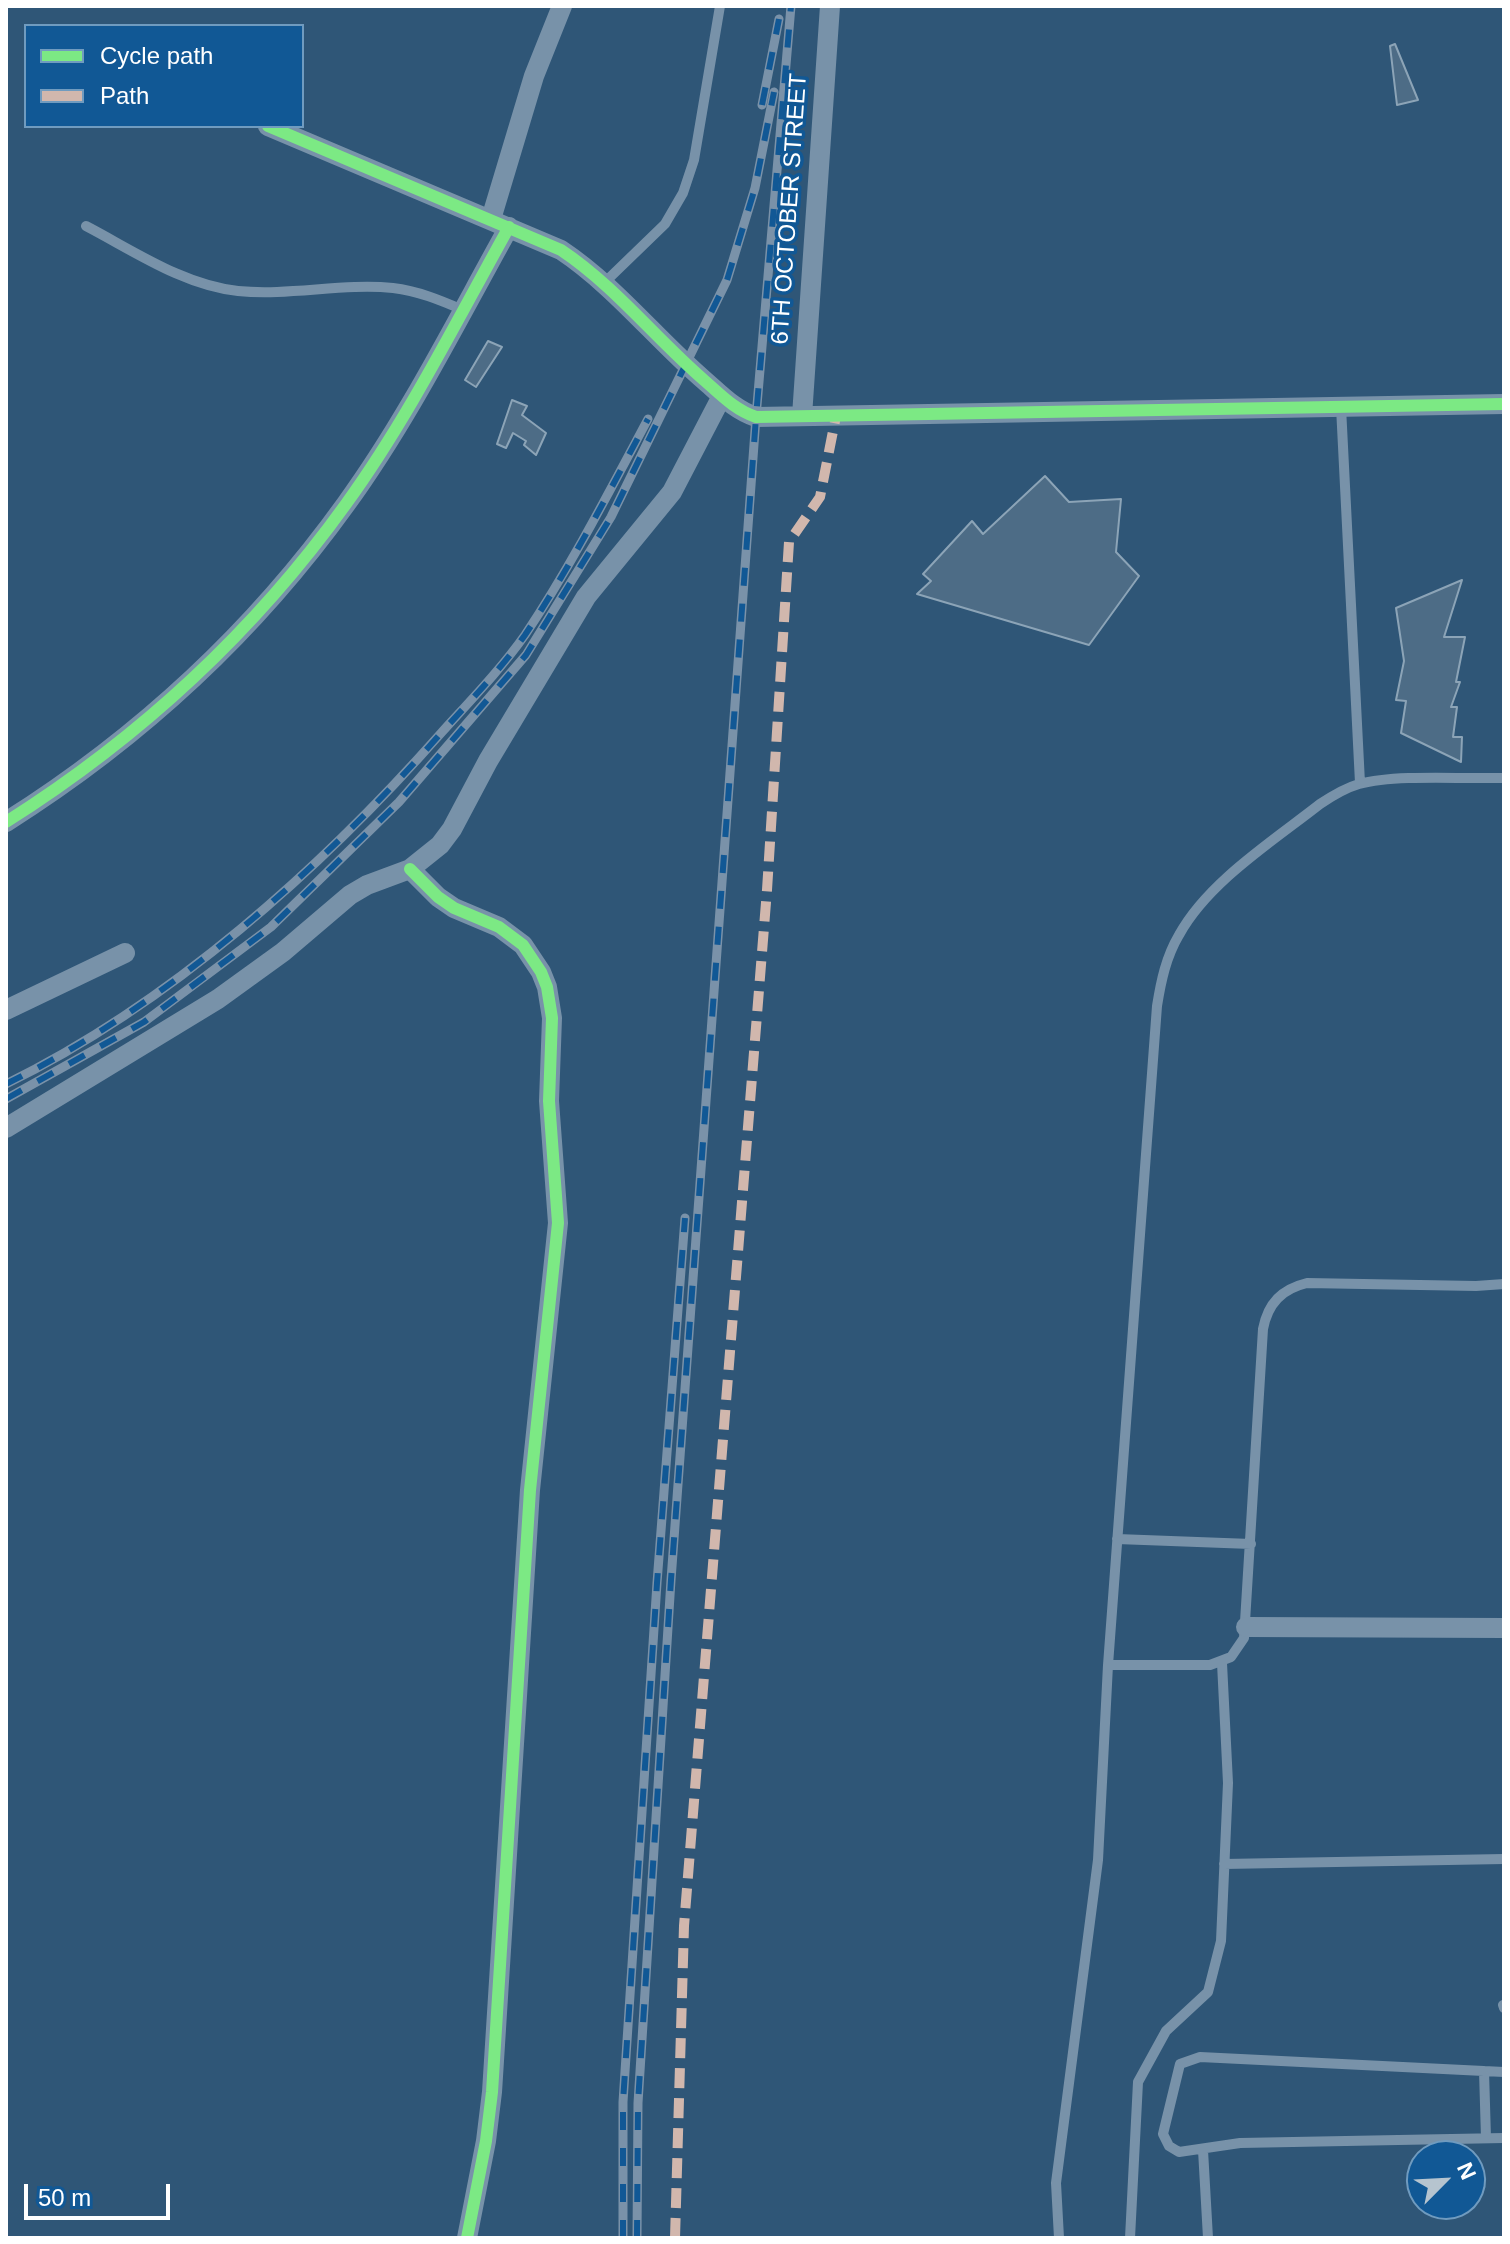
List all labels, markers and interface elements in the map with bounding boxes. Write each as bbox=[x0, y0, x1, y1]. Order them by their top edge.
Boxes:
legend bbox=[24, 24, 304, 128]
text: Cycle path bbox=[100, 42, 213, 69]
street label: 6TH OCTOBER STREET bbox=[766, 73, 814, 345]
text: Path bbox=[100, 82, 149, 109]
north arrow bbox=[1406, 2140, 1486, 2220]
text: N bbox=[1452, 2158, 1481, 2183]
scale bar bbox=[28, 2168, 174, 2218]
text: 50 m bbox=[38, 2184, 91, 2211]

